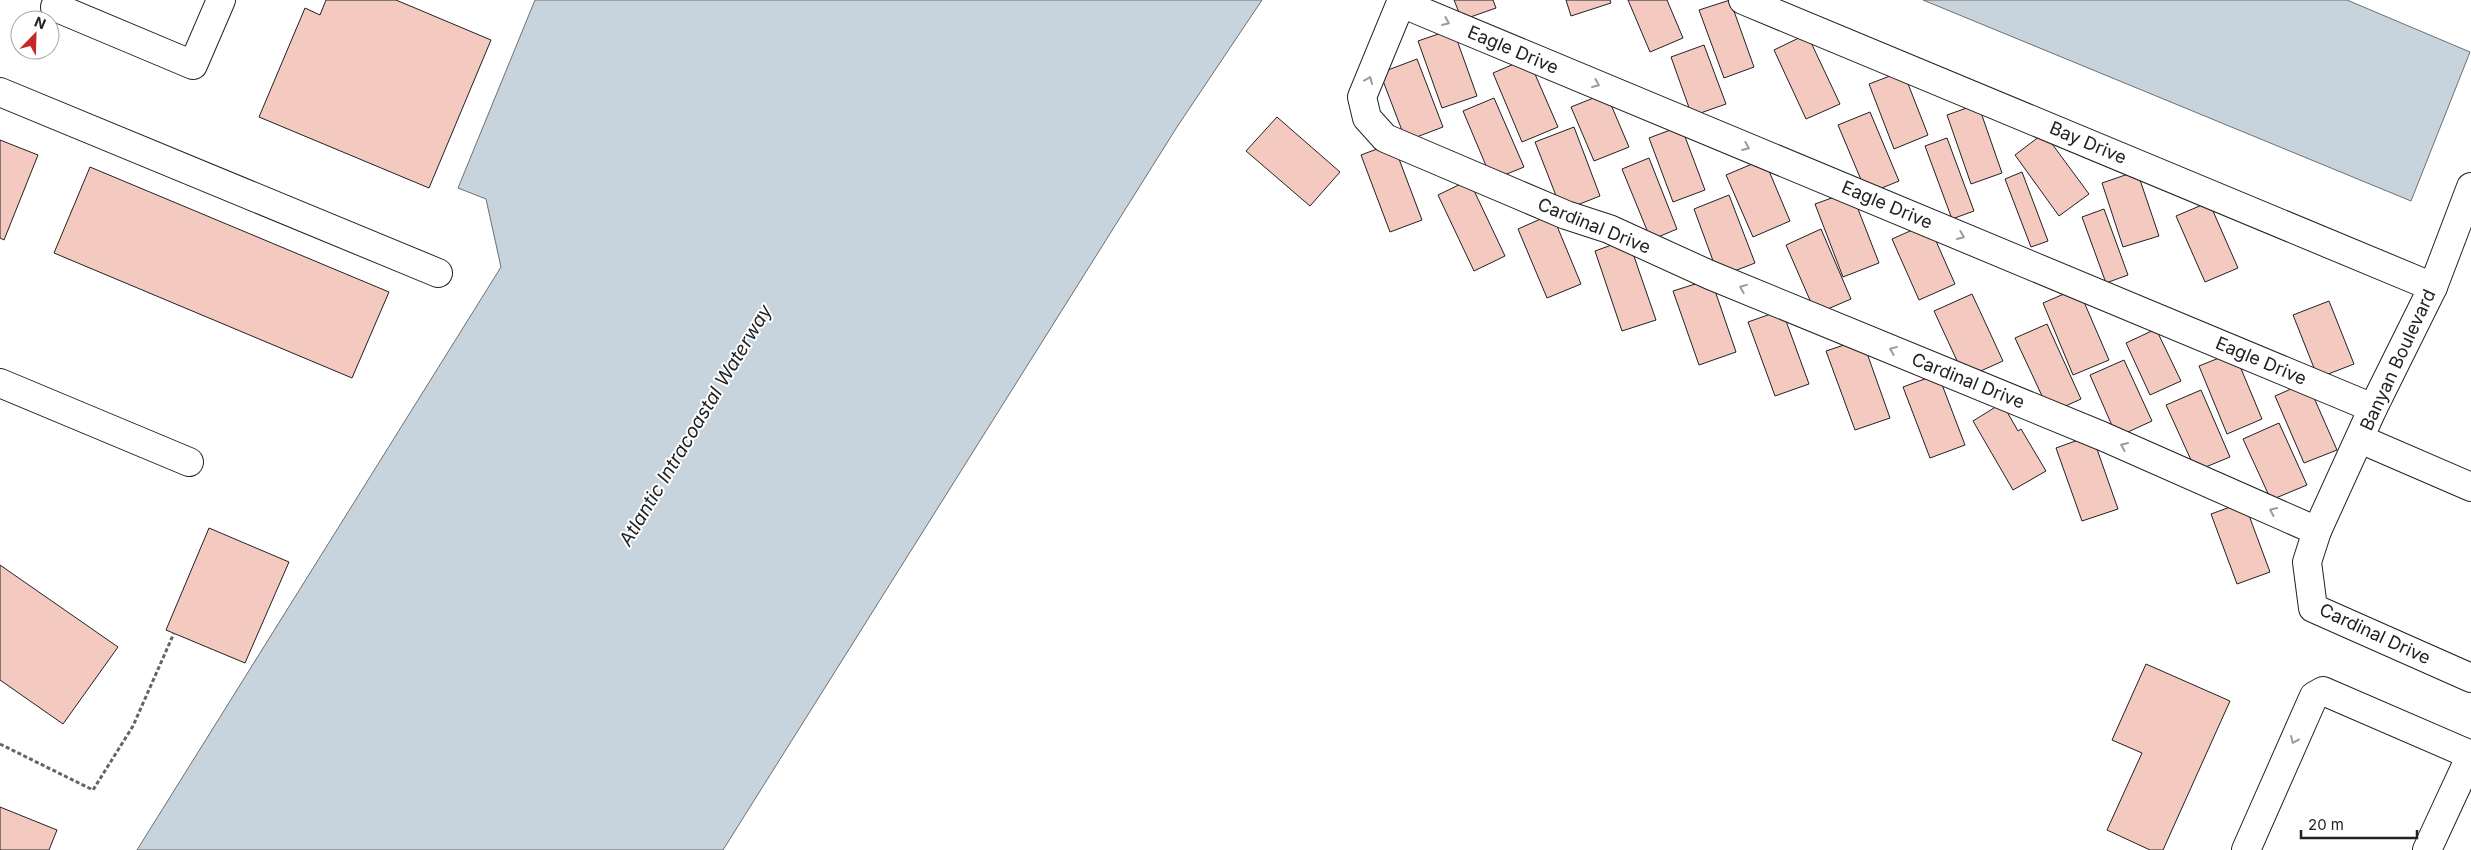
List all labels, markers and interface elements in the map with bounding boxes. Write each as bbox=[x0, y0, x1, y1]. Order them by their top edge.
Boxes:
north arrow bbox=[10, 10, 60, 60]
text: N bbox=[32, 13, 49, 32]
one-way arrow bbox=[1441, 15, 1450, 26]
street label: Eagle Drive bbox=[1465, 21, 1562, 78]
one-way arrow bbox=[1363, 76, 1373, 85]
one-way arrow bbox=[1591, 78, 1600, 89]
street label: Bay Drive bbox=[2047, 117, 2130, 168]
one-way arrow bbox=[1741, 140, 1750, 151]
street label: Eagle Drive bbox=[1839, 176, 1936, 233]
street label: Cardinal Drive bbox=[1535, 193, 1654, 258]
one-way arrow bbox=[1956, 230, 1964, 240]
one-way arrow bbox=[1739, 284, 1747, 294]
street label: Banyan Boulevard bbox=[2356, 286, 2439, 434]
water label: Atlantic Intracoastal Waterway bbox=[614, 299, 777, 551]
street label: Eagle Drive bbox=[2213, 332, 2310, 389]
one-way arrow bbox=[1889, 346, 1898, 357]
street label: Cardinal Drive bbox=[1909, 348, 2028, 413]
one-way arrow bbox=[2120, 441, 2129, 452]
one-way arrow bbox=[2269, 507, 2278, 518]
street label: Cardinal Drive bbox=[2316, 599, 2434, 668]
one-way arrow bbox=[2290, 735, 2301, 744]
scale bar bbox=[2301, 808, 2417, 840]
text: 20 m bbox=[2308, 815, 2344, 834]

